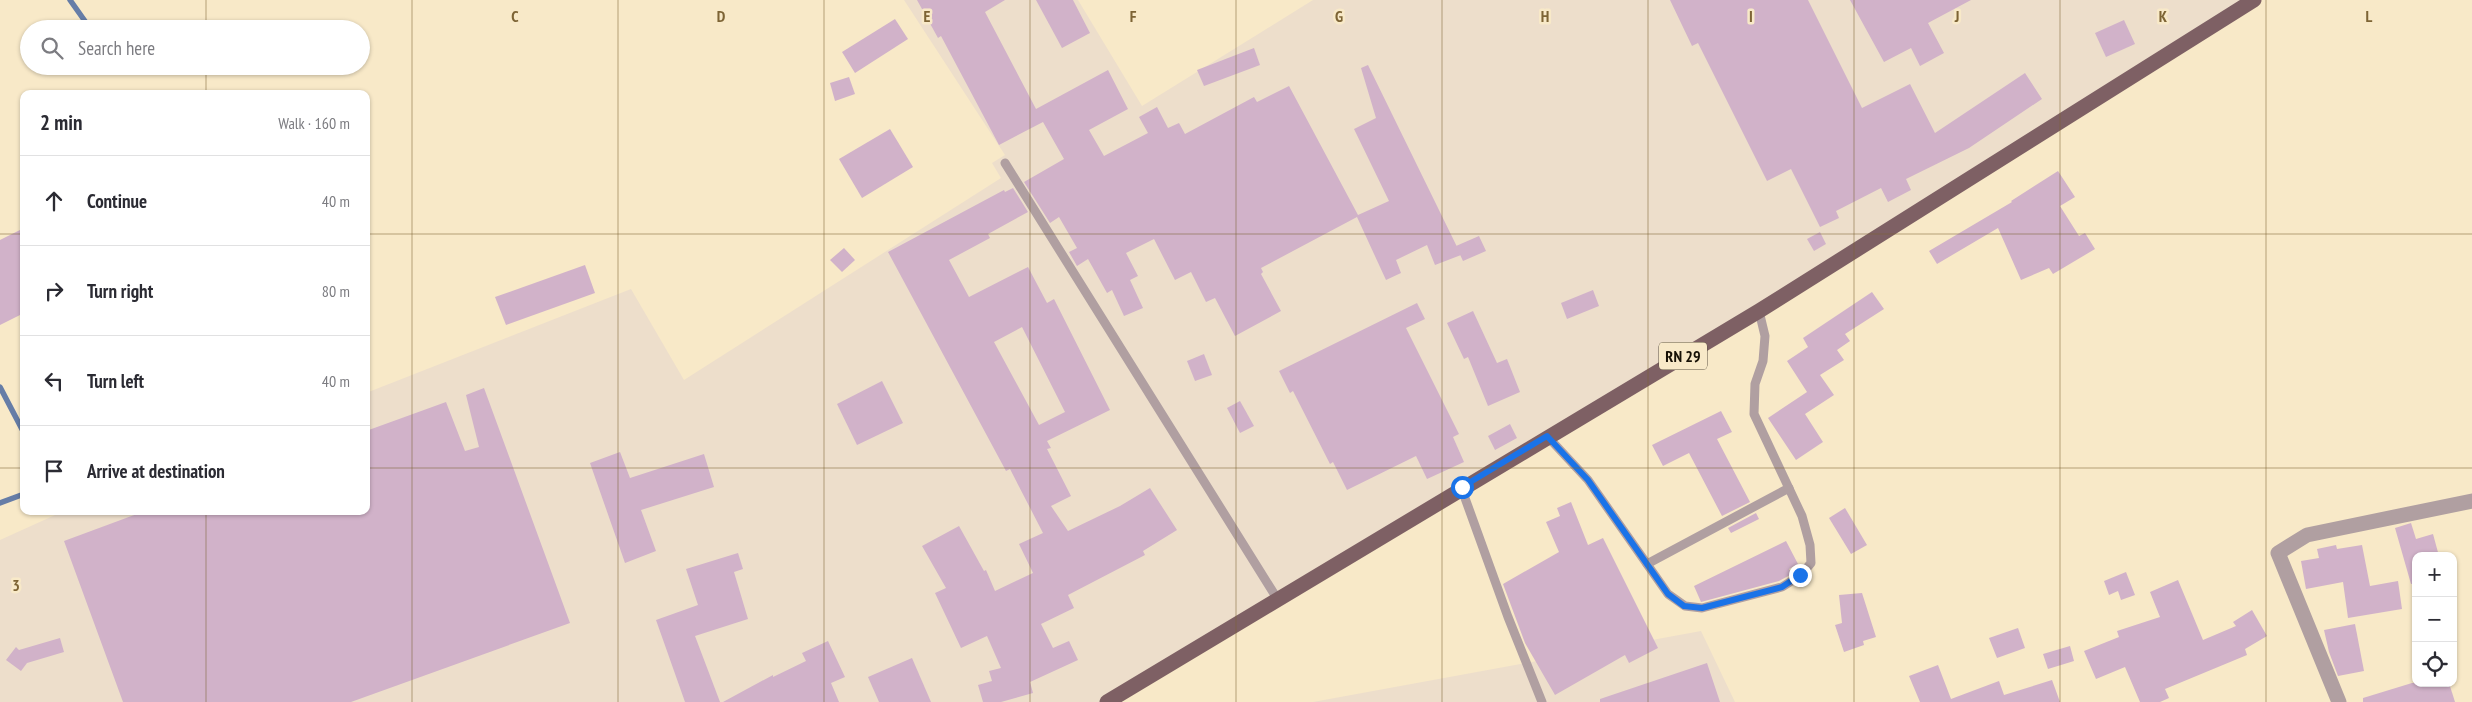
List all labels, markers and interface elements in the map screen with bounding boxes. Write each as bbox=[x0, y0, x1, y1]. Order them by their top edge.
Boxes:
text: C bbox=[511, 6, 519, 26]
text: D bbox=[717, 6, 726, 26]
text: E bbox=[924, 6, 931, 26]
text: F bbox=[1130, 6, 1137, 26]
text: G bbox=[1335, 6, 1343, 26]
text: H bbox=[1541, 6, 1549, 26]
text: I bbox=[1749, 6, 1753, 26]
text: J bbox=[1954, 6, 1959, 26]
text: K bbox=[2159, 6, 2168, 26]
text: L bbox=[2366, 6, 2373, 26]
search box bbox=[20, 20, 370, 75]
icon: search bbox=[38, 34, 66, 62]
text: Search here bbox=[78, 36, 155, 60]
text: 2 min bbox=[40, 109, 82, 136]
text: Walk · 160 m bbox=[278, 113, 350, 133]
icon: ahead bbox=[40, 187, 68, 215]
text: Continue bbox=[87, 189, 147, 213]
text: 40 m bbox=[322, 191, 350, 211]
icon: right bbox=[40, 277, 68, 305]
text: Turn right bbox=[87, 279, 153, 303]
text: 80 m bbox=[322, 281, 350, 301]
road number: RN 29 bbox=[1659, 342, 1707, 370]
icon: left bbox=[40, 367, 68, 395]
text: Turn left bbox=[87, 369, 144, 393]
text: 40 m bbox=[322, 371, 350, 391]
icon: arrive bbox=[40, 457, 68, 485]
text: Arrive at destination bbox=[87, 459, 225, 483]
route start bbox=[1451, 476, 1474, 499]
map controls bbox=[2412, 552, 2457, 687]
button: + bbox=[2412, 552, 2457, 597]
route end bbox=[1789, 564, 1812, 587]
text: 3 bbox=[12, 575, 20, 595]
button: − bbox=[2412, 597, 2457, 642]
button: locate bbox=[2412, 642, 2457, 687]

